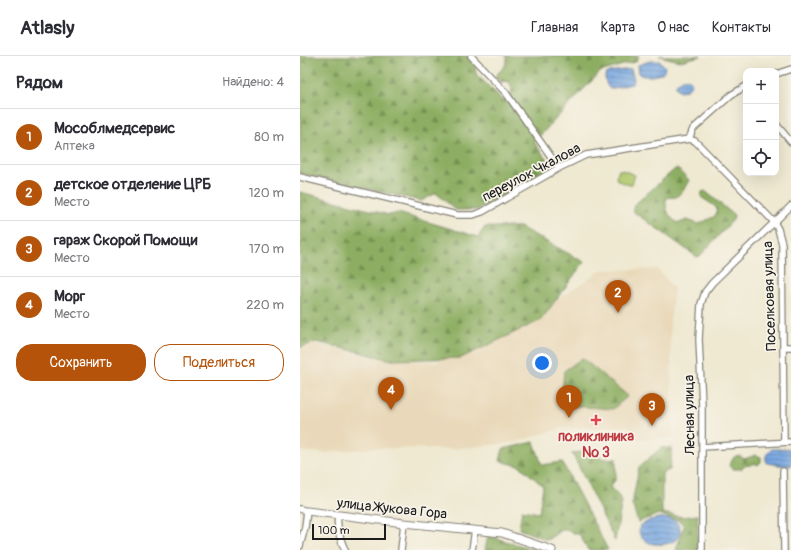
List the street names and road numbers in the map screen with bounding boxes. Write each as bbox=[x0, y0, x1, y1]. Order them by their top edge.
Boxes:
street label: переулок Чкалова bbox=[479, 139, 583, 206]
street label: Поселковая улица bbox=[759, 241, 780, 351]
street label: Лесная улица bbox=[680, 375, 699, 456]
street label: улица Жукова Гора bbox=[335, 494, 448, 523]

